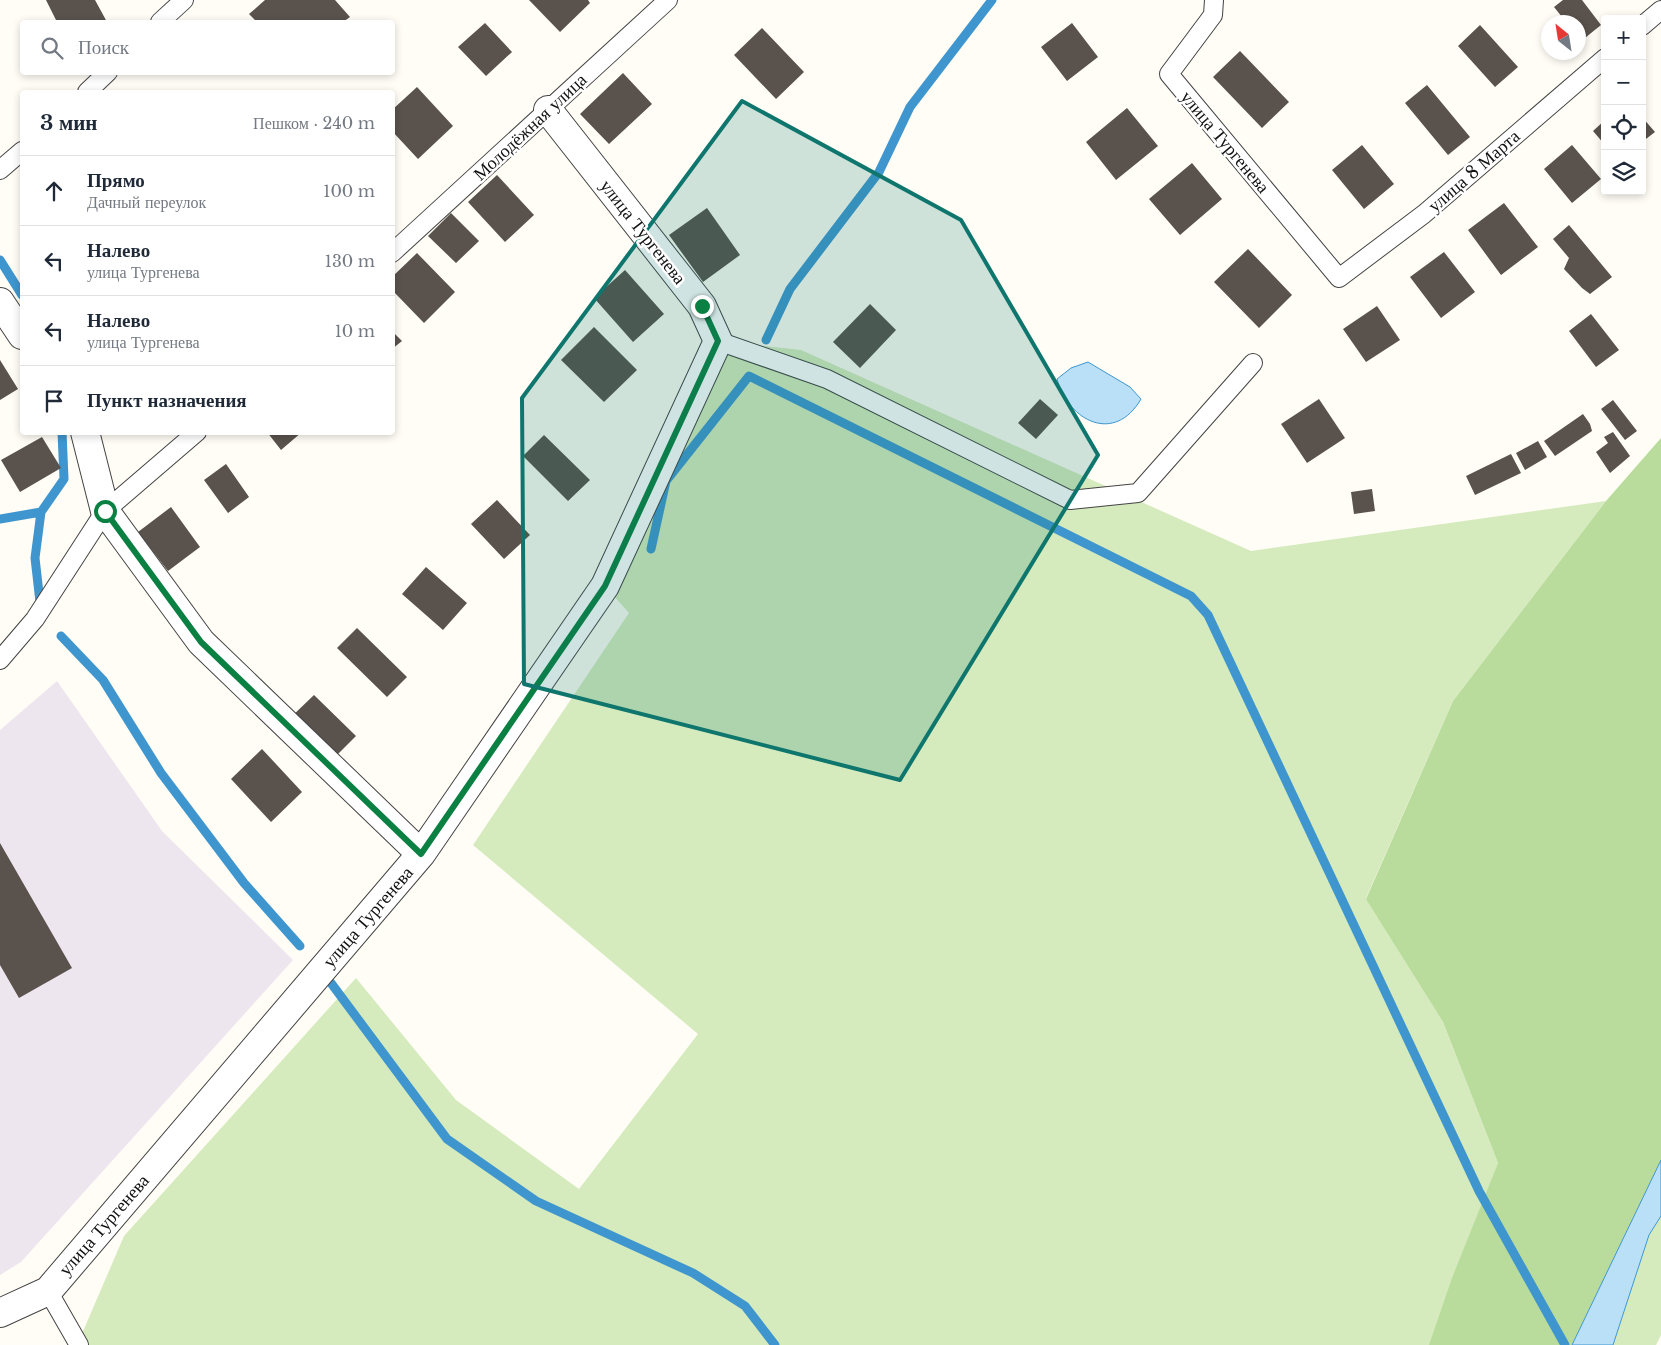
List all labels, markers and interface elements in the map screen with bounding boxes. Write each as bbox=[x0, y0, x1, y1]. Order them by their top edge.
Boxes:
north arrow bbox=[1541, 15, 1586, 60]
map controls bbox=[1601, 15, 1646, 195]
button: + bbox=[1601, 15, 1646, 60]
search box bbox=[20, 20, 395, 75]
icon: search bbox=[38, 34, 66, 62]
text: Поиск bbox=[78, 36, 129, 59]
button: − bbox=[1601, 60, 1646, 105]
street label: Молодёжная улица bbox=[469, 69, 591, 185]
street label: улица Тургенева bbox=[1176, 86, 1274, 198]
button: locate bbox=[1601, 105, 1646, 150]
text: 3 мин bbox=[40, 110, 97, 136]
text: Пешком · 240 m bbox=[253, 113, 375, 133]
street label: улица 8 Марта bbox=[1424, 125, 1524, 217]
button: layers bbox=[1601, 150, 1646, 195]
text: Прямо bbox=[87, 169, 145, 192]
street label: улица Тургенева bbox=[595, 175, 691, 289]
icon: ahead bbox=[40, 177, 68, 205]
text: 100 m bbox=[323, 181, 375, 201]
text: Дачный переулок bbox=[87, 192, 206, 212]
text: Налево bbox=[87, 239, 150, 262]
icon: left bbox=[40, 247, 68, 275]
text: 130 m bbox=[325, 251, 375, 271]
text: улица Тургенева bbox=[87, 262, 200, 282]
route end bbox=[691, 295, 714, 318]
text: Налево bbox=[87, 309, 150, 332]
icon: left bbox=[40, 317, 68, 345]
text: 10 m bbox=[335, 321, 375, 341]
text: улица Тургенева bbox=[87, 332, 200, 352]
icon: arrive bbox=[40, 387, 68, 415]
text: Пункт назначения bbox=[87, 389, 247, 412]
route start bbox=[94, 500, 117, 523]
street label: улица Тургенева bbox=[318, 862, 418, 972]
street label: улица Тургенева bbox=[54, 1170, 154, 1280]

